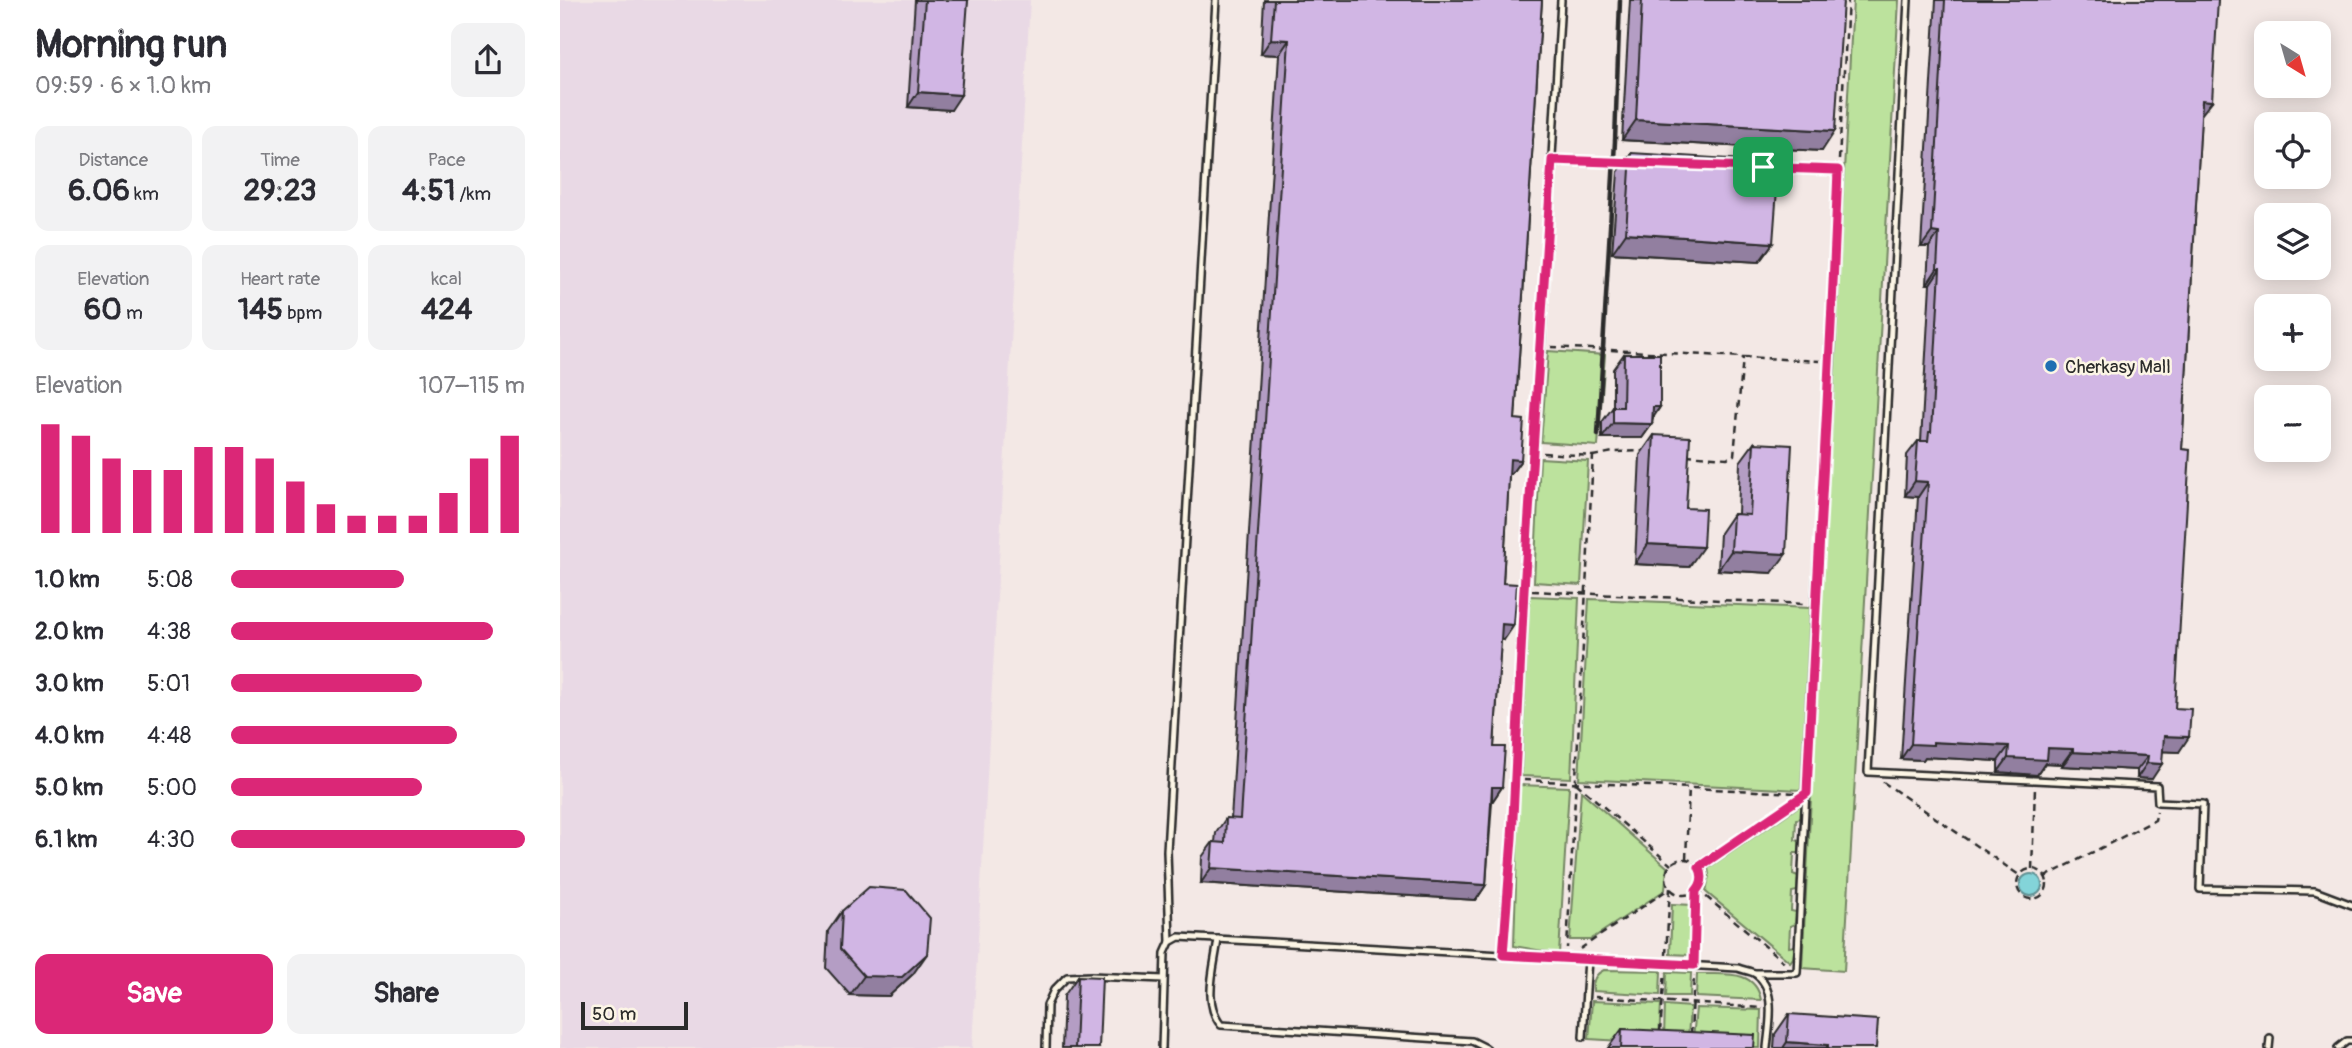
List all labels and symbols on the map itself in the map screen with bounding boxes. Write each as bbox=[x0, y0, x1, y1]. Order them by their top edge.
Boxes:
north arrow bbox=[2254, 21, 2331, 98]
pin bbox=[1733, 137, 1793, 197]
place label: Cherkasy Mall bbox=[2065, 355, 2171, 379]
marker: Cherkasy Mall bbox=[2043, 358, 2059, 374]
scale bar bbox=[581, 999, 688, 1031]

